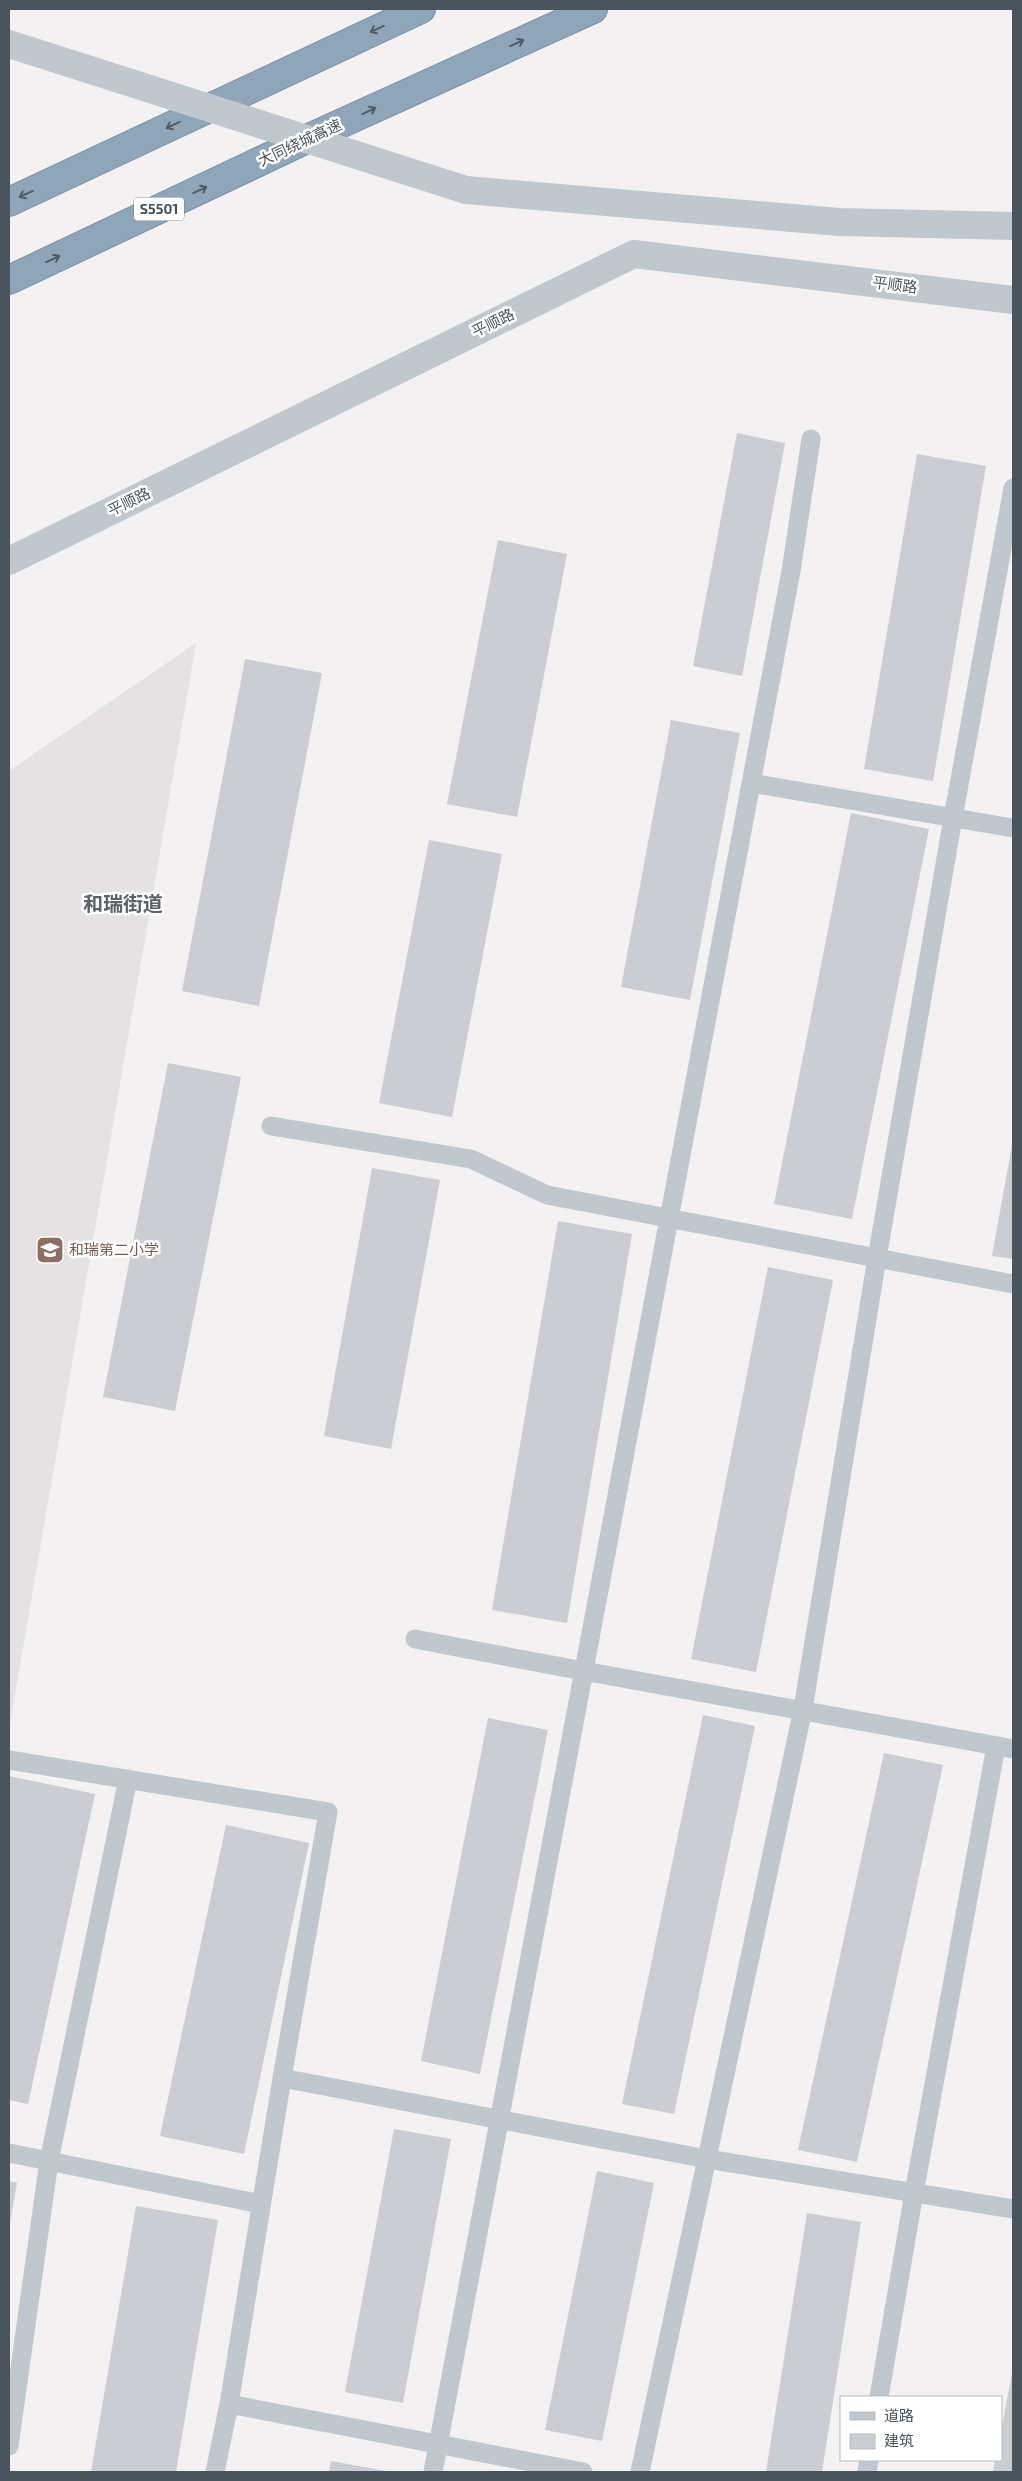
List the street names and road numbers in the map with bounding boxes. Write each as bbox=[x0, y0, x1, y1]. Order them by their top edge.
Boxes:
street label: 大同绕城高速 bbox=[255, 115, 344, 169]
road number: S5501 bbox=[134, 198, 184, 220]
street label: 平顺路 bbox=[872, 272, 919, 296]
street label: 平顺路 bbox=[468, 304, 517, 340]
street label: 平顺路 bbox=[104, 483, 153, 519]

